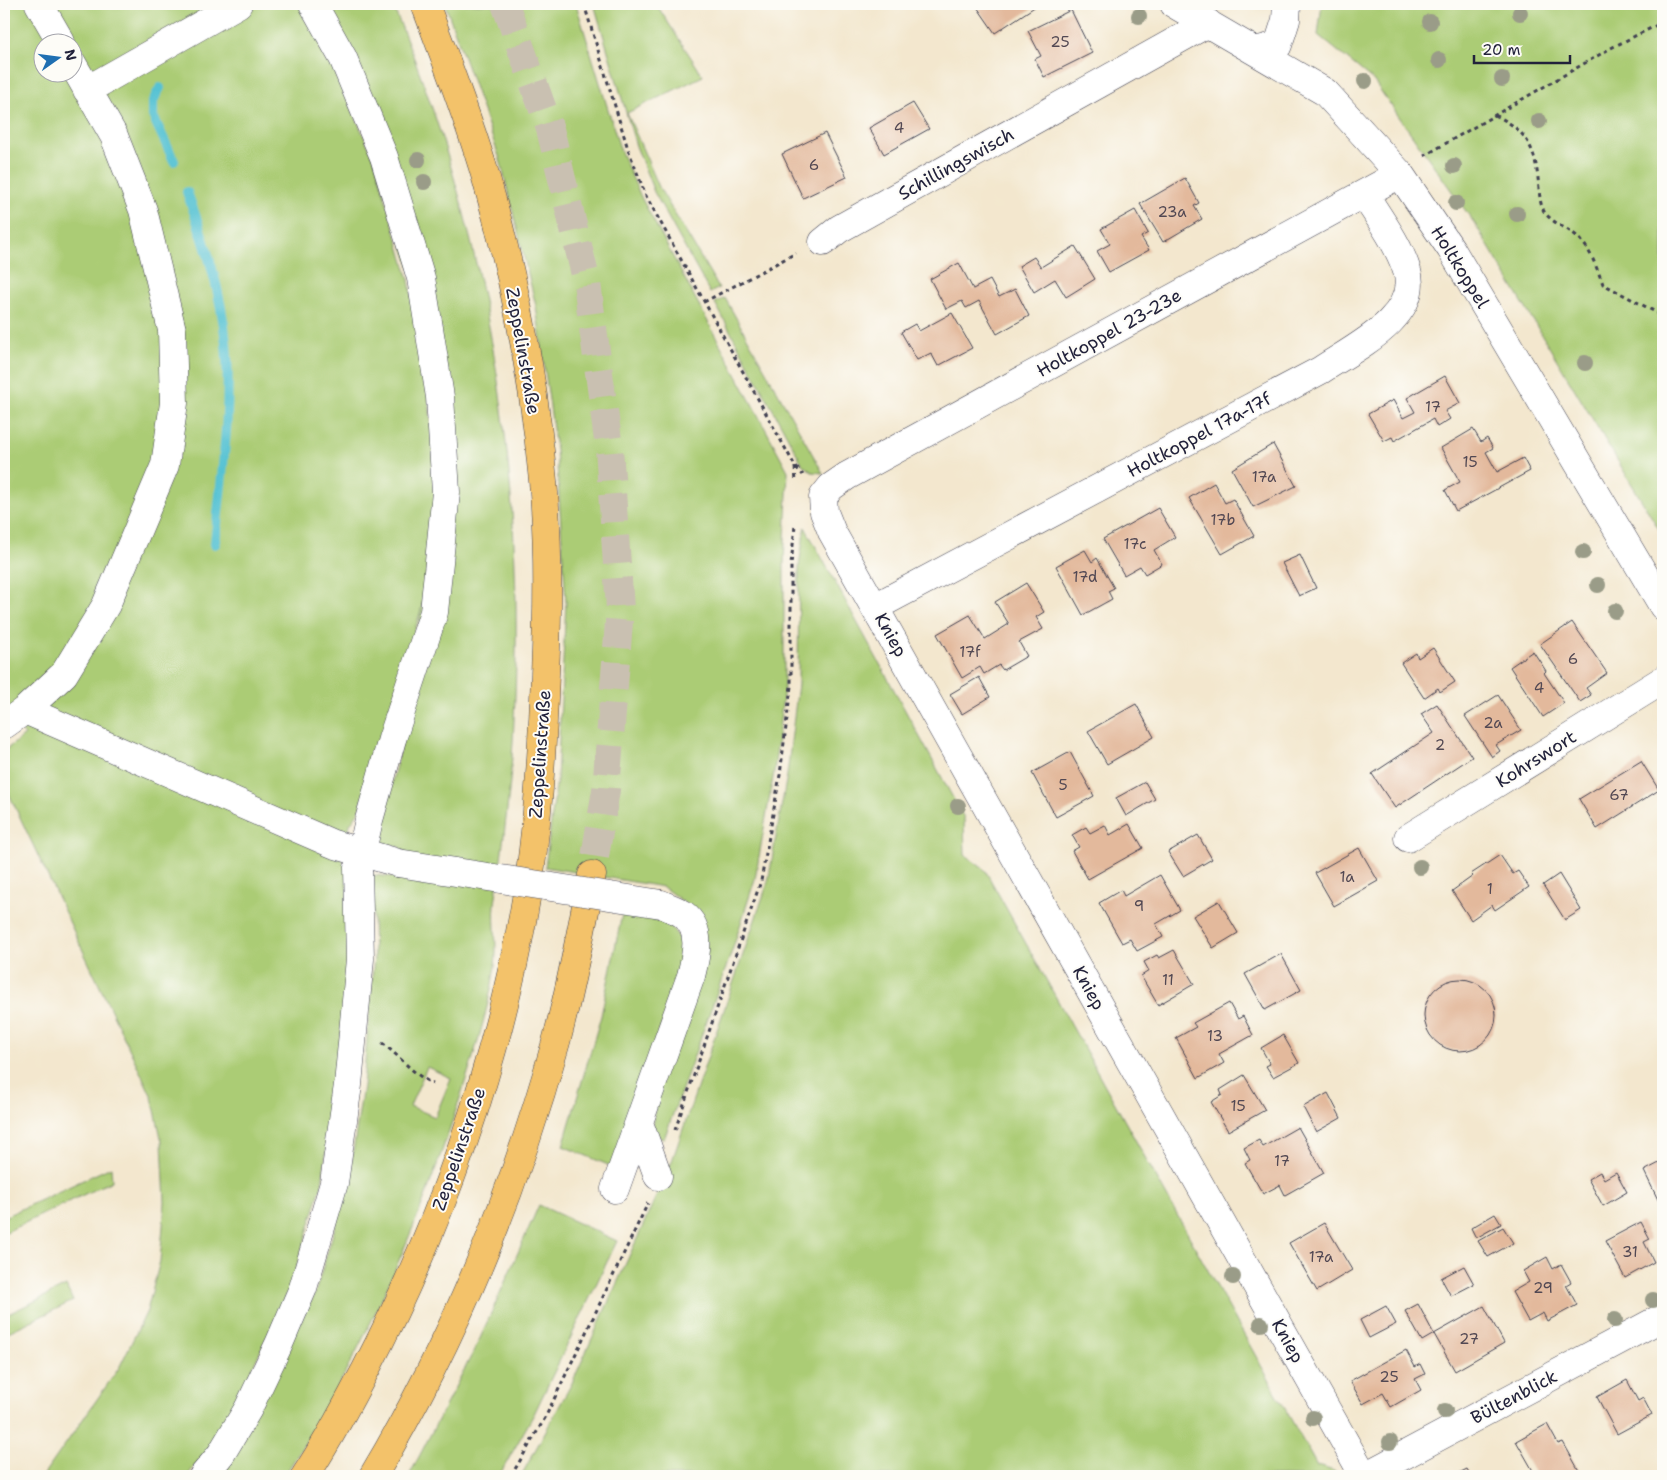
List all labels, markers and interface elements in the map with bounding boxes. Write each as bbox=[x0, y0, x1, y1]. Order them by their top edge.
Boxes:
north arrow bbox=[32, 32, 82, 82]
house number: 25 bbox=[1050, 32, 1070, 52]
scale bar bbox=[1474, 32, 1571, 64]
text: 20 m bbox=[1482, 40, 1521, 60]
text: N bbox=[61, 47, 81, 62]
house number: 4 bbox=[894, 118, 904, 138]
street label: Schillingswisch bbox=[894, 122, 1018, 206]
house number: 6 bbox=[809, 155, 819, 175]
house number: 23a bbox=[1157, 202, 1187, 222]
street label: Holtkoppel bbox=[1425, 221, 1495, 313]
street label: Holtkoppel 23-23e bbox=[1032, 283, 1186, 383]
street label: Zeppelinstraße bbox=[500, 286, 546, 416]
street label: Holtkoppel 17a-17f bbox=[1123, 388, 1275, 482]
house number: 17 bbox=[1425, 397, 1441, 417]
house number: 15 bbox=[1462, 452, 1478, 472]
house number: 17a bbox=[1252, 468, 1276, 486]
house number: 17b bbox=[1211, 510, 1235, 530]
house number: 17c bbox=[1123, 534, 1147, 554]
house number: 17d bbox=[1072, 567, 1098, 587]
street label: Kniep bbox=[869, 609, 913, 661]
house number: 17f bbox=[959, 642, 981, 662]
house number: 6 bbox=[1568, 649, 1578, 669]
house number: 4 bbox=[1534, 678, 1544, 698]
street label: Zeppelinstraße bbox=[524, 689, 556, 819]
house number: 2a bbox=[1483, 713, 1503, 733]
street label: Kohrswort bbox=[1491, 725, 1581, 793]
house number: 2 bbox=[1435, 735, 1445, 755]
house number: 5 bbox=[1058, 775, 1068, 795]
house number: 67 bbox=[1609, 785, 1629, 805]
house number: 1a bbox=[1339, 867, 1355, 887]
house number: 1 bbox=[1487, 879, 1493, 899]
house number: 9 bbox=[1134, 896, 1144, 916]
street label: Kniep bbox=[1067, 962, 1111, 1014]
house number: 11 bbox=[1162, 970, 1174, 990]
house number: 13 bbox=[1207, 1026, 1223, 1046]
street label: Zeppelinstraße bbox=[427, 1084, 491, 1214]
house number: 15 bbox=[1230, 1096, 1246, 1116]
house number: 17 bbox=[1274, 1151, 1290, 1171]
house number: 31 bbox=[1622, 1242, 1638, 1262]
house number: 17a bbox=[1309, 1247, 1334, 1267]
house number: 29 bbox=[1533, 1278, 1553, 1298]
street label: Kniep bbox=[1266, 1315, 1310, 1367]
house number: 27 bbox=[1459, 1329, 1479, 1349]
street label: Bültenblick bbox=[1467, 1364, 1561, 1430]
house number: 25 bbox=[1379, 1367, 1399, 1387]

